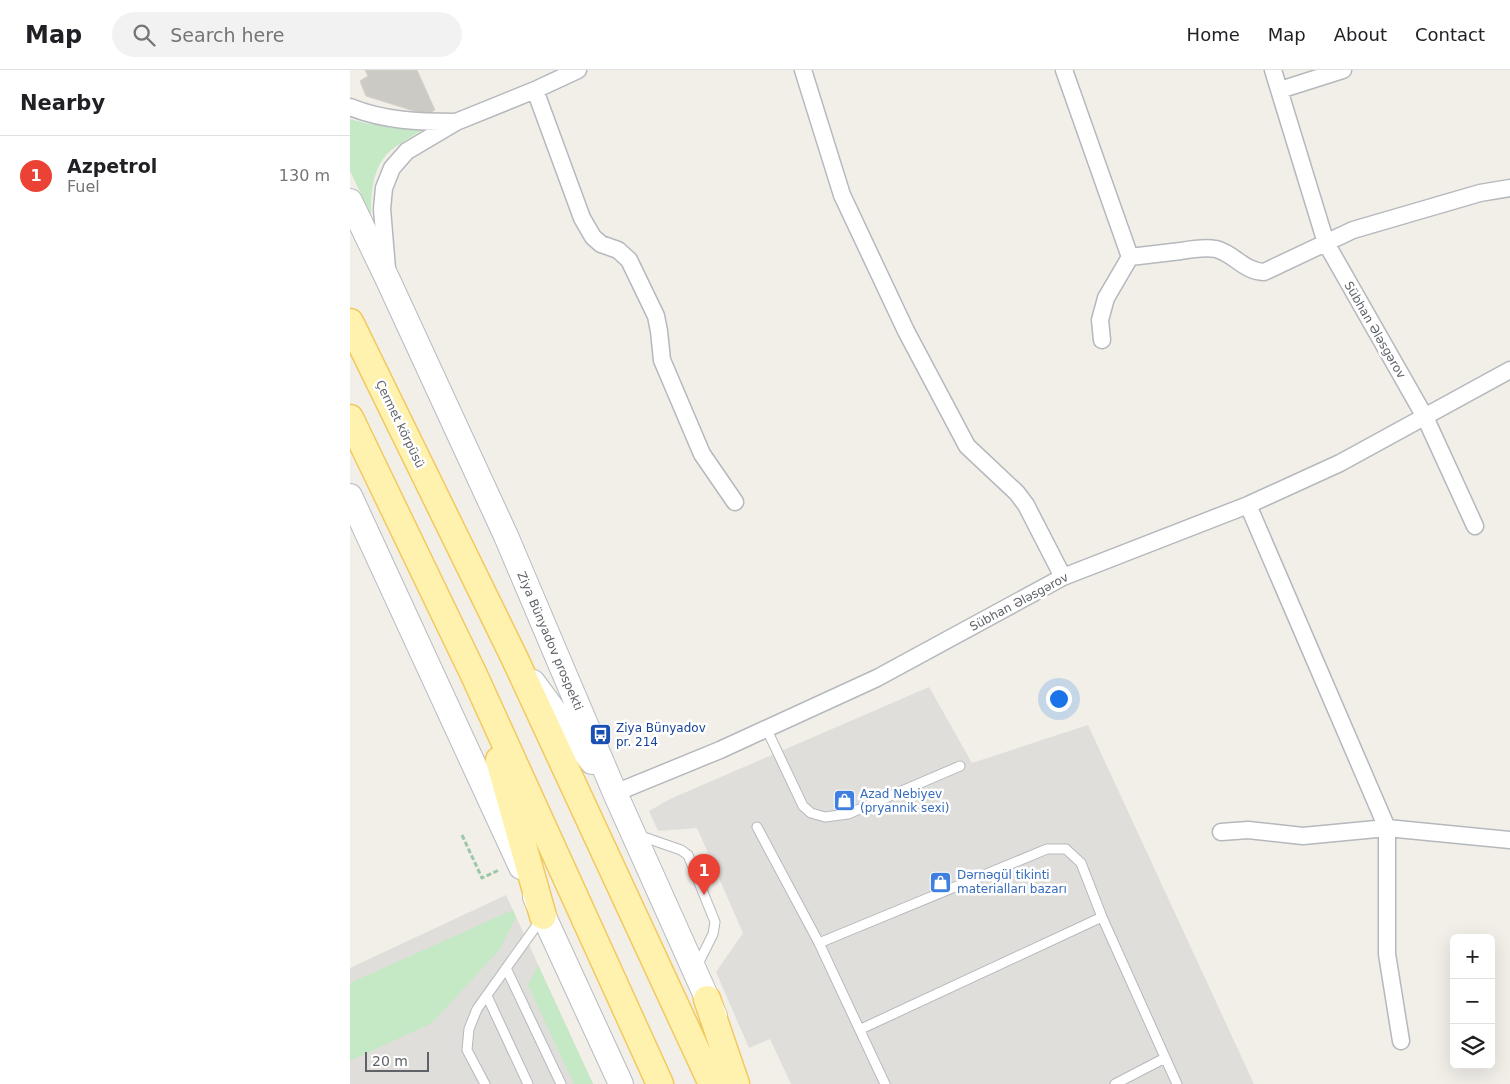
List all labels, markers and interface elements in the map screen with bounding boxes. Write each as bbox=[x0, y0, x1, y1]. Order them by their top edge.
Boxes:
search box bbox=[112, 12, 462, 57]
text: Map bbox=[25, 21, 82, 49]
icon: search bbox=[130, 21, 158, 49]
text: Search here bbox=[170, 24, 284, 46]
text: Home bbox=[1187, 24, 1240, 45]
text: Map bbox=[1268, 24, 1306, 45]
text: About bbox=[1334, 24, 1387, 45]
text: Contact bbox=[1415, 24, 1485, 45]
text: Nearby bbox=[20, 91, 105, 115]
text: Azpetrol bbox=[67, 155, 157, 177]
text: 1 bbox=[30, 166, 42, 185]
text: 130 m bbox=[279, 166, 330, 185]
text: Fuel bbox=[67, 177, 100, 196]
street label: Sübhan Ələsgərov bbox=[1342, 279, 1408, 381]
street label: Çermet körpüsü bbox=[373, 378, 427, 470]
street label: Ziya Bünyadov prospekti bbox=[514, 569, 586, 713]
street label: Sübhan Ələsgərov bbox=[967, 570, 1071, 634]
your location bbox=[1046, 686, 1072, 712]
place label: Ziya Bünyadov pr. 214 bbox=[616, 721, 706, 749]
bus stop icon: Ziya Bünyadov pr. 214 bbox=[588, 723, 612, 747]
place label: Azad Nebiyev (pryannik sexi) bbox=[860, 787, 950, 815]
shop icon: Azad Nebiyev (pryannik sexi) bbox=[832, 789, 856, 813]
pin: 1 bbox=[688, 854, 720, 895]
place label: Dərnəgül tikinti materialları bazarı bbox=[957, 868, 1067, 896]
shop icon: Dərnəgül tikinti materialları bazarı bbox=[929, 870, 953, 894]
map controls bbox=[1450, 934, 1495, 1069]
button: + bbox=[1450, 934, 1495, 979]
button: − bbox=[1450, 979, 1495, 1024]
button: layers bbox=[1450, 1024, 1495, 1069]
scale bar bbox=[365, 1049, 429, 1072]
text: 20 m bbox=[372, 1053, 408, 1069]

